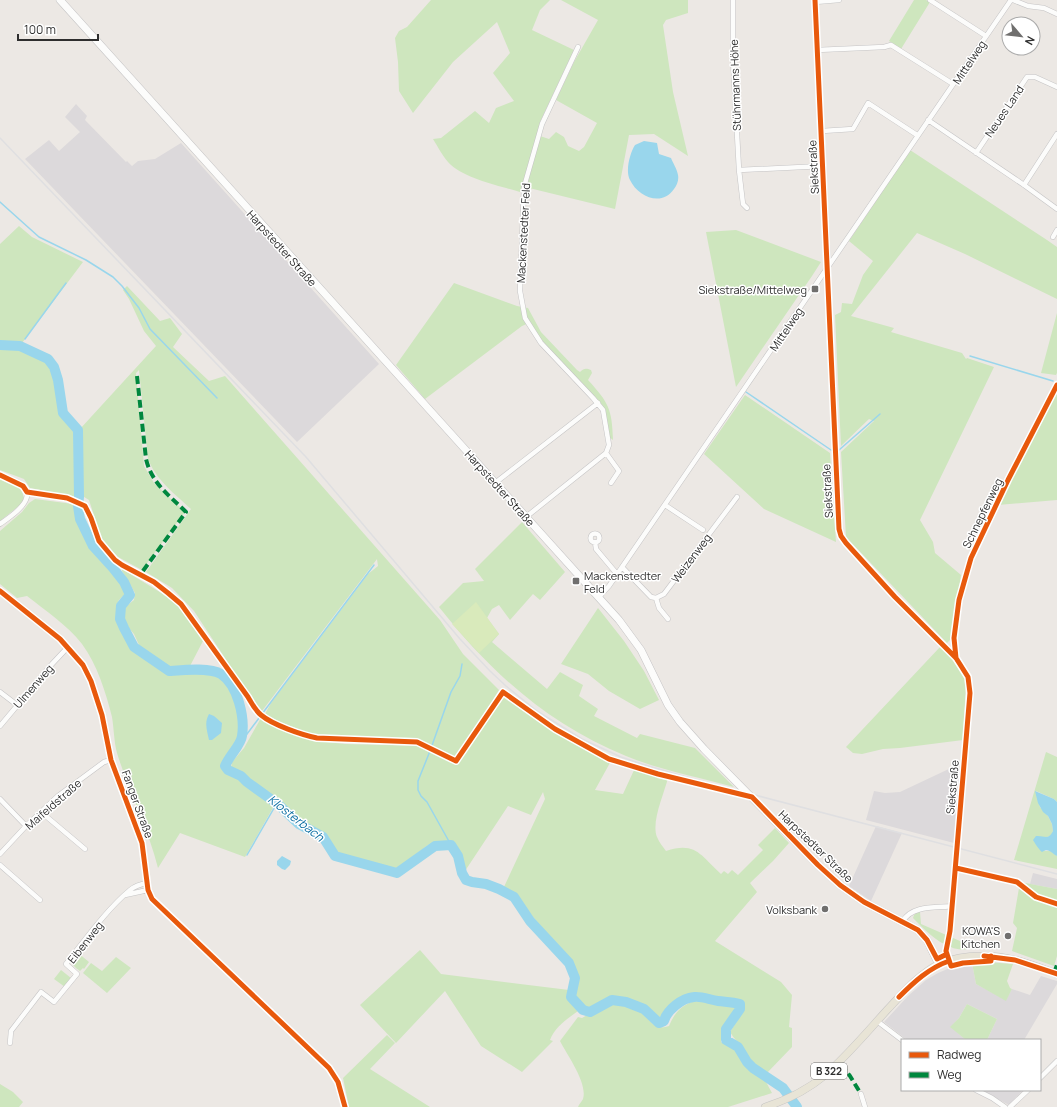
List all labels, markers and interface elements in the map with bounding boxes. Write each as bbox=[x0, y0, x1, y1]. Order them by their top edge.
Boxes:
scale bar bbox=[18, 16, 98, 42]
north arrow bbox=[1001, 16, 1041, 56]
text: 100 m bbox=[24, 21, 56, 38]
text: N bbox=[1022, 34, 1039, 48]
street label: Mittelweg bbox=[949, 37, 989, 87]
street label: Stührmanns Höhe bbox=[726, 38, 744, 131]
street label: Neues Land bbox=[981, 82, 1027, 140]
street label: Siekstraße bbox=[804, 139, 822, 194]
street label: Mackenstedter Feld bbox=[513, 183, 533, 283]
street label: Harpstedter Straße bbox=[244, 207, 321, 290]
place label: Siekstraße/Mittelweg bbox=[698, 282, 807, 297]
marker: Siekstraße/Mittelweg bbox=[810, 284, 820, 294]
street label: Mittelweg bbox=[766, 304, 806, 354]
street label: Harpstedter Straße bbox=[462, 447, 539, 530]
street label: Siekstraße bbox=[818, 463, 836, 518]
street label: Schnepfenweg bbox=[959, 475, 1005, 551]
street label: Weizenweg bbox=[668, 530, 714, 586]
place label: Mackenstedter Feld bbox=[584, 568, 661, 596]
marker: Mackenstedter Feld bbox=[571, 576, 581, 586]
street label: Ulmenweg bbox=[10, 661, 56, 711]
street label: Siekstraße bbox=[942, 759, 962, 815]
street label: Fanger Straße bbox=[119, 768, 157, 841]
street label: Maifeldstraße bbox=[22, 775, 85, 833]
water label: Klosterbach bbox=[264, 791, 328, 846]
street label: Harpstedter Straße bbox=[776, 807, 857, 886]
place label: Volksbank bbox=[766, 902, 818, 917]
marker: Volksbank bbox=[820, 904, 830, 914]
street label: Eibenweg bbox=[64, 918, 106, 966]
place label: KOWA'S Kitchen bbox=[961, 923, 1000, 951]
marker: KOWA'S Kitchen bbox=[1003, 931, 1013, 941]
legend bbox=[901, 1039, 1041, 1091]
text: Radweg bbox=[937, 1046, 981, 1063]
road number: B 322 bbox=[811, 1063, 847, 1079]
text: Weg bbox=[937, 1066, 962, 1083]

